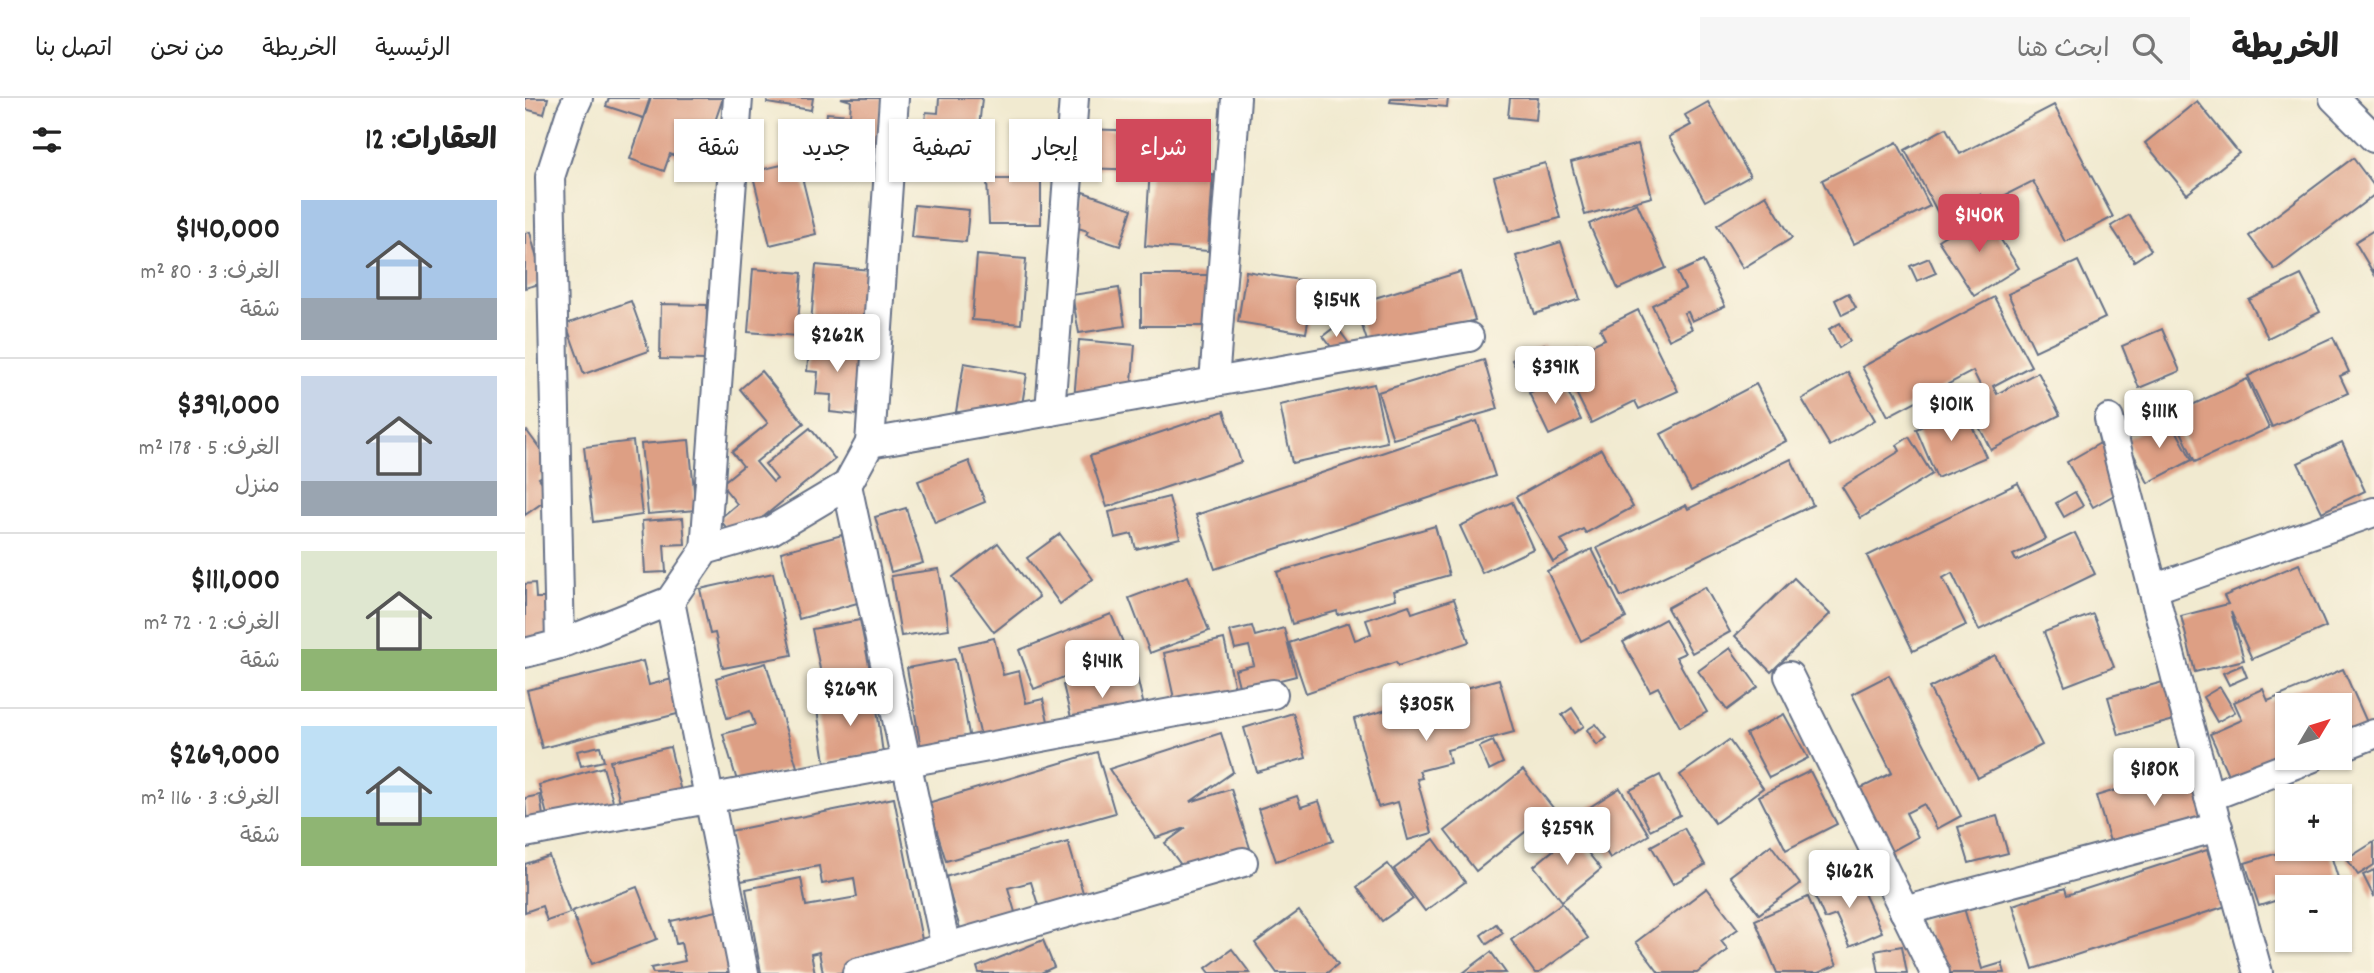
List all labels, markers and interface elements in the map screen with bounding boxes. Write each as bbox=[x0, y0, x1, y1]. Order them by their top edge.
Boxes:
search box bbox=[1700, 17, 2190, 80]
text: الخريطة bbox=[2232, 27, 2339, 74]
icon: search bbox=[2128, 29, 2166, 67]
text: ابحث هنا bbox=[2017, 32, 2110, 69]
text: اتصل بنا bbox=[35, 33, 112, 67]
text: من نحن bbox=[150, 33, 224, 67]
text: الخريطة bbox=[262, 33, 337, 67]
text: الرئيسية bbox=[375, 33, 451, 67]
chip: شقة bbox=[674, 119, 764, 182]
chip: جديد bbox=[778, 119, 875, 182]
chip: تصفية bbox=[889, 119, 995, 182]
chip: إيجار bbox=[1009, 119, 1102, 182]
chip: شراء bbox=[1116, 119, 1211, 182]
icon: filters bbox=[28, 121, 66, 159]
text: العقارات: 12 bbox=[365, 121, 497, 164]
pin: $140K bbox=[1930, 194, 2028, 254]
text: $140K bbox=[1954, 200, 2004, 233]
text: $140,000 bbox=[175, 210, 280, 253]
icon: home bbox=[357, 228, 441, 312]
text: الغرف: 3 · 80 m² bbox=[141, 257, 280, 290]
pin: $154K bbox=[1287, 280, 1385, 339]
text: $154K bbox=[1312, 285, 1360, 318]
text: شقة bbox=[240, 295, 280, 328]
pin: $262K bbox=[788, 314, 886, 374]
text: $262K bbox=[810, 320, 864, 353]
pin: $391K bbox=[1506, 346, 1604, 406]
text: $391K bbox=[1531, 352, 1579, 385]
pin: $101K bbox=[1902, 384, 2000, 443]
text: $391,000 bbox=[176, 386, 280, 429]
text: $101K bbox=[1929, 389, 1973, 422]
pin: $111K bbox=[2110, 390, 2208, 450]
text: $111K bbox=[2140, 396, 2178, 429]
icon: home bbox=[357, 404, 441, 488]
text: الغرف: 5 · 178 m² bbox=[139, 433, 280, 466]
text: منزل bbox=[235, 471, 280, 504]
text: $111,000 bbox=[190, 561, 280, 604]
icon: home bbox=[357, 579, 441, 663]
text: الغرف: 2 · 72 m² bbox=[144, 608, 280, 641]
pin: $141K bbox=[1053, 640, 1151, 700]
text: شقة bbox=[240, 646, 280, 679]
text: $141K bbox=[1081, 646, 1123, 679]
pin: $269K bbox=[801, 668, 899, 728]
text: $269K bbox=[823, 674, 877, 707]
pin: $305K bbox=[1377, 684, 1475, 743]
text: $305K bbox=[1398, 689, 1454, 722]
north arrow bbox=[2275, 693, 2352, 770]
map controls bbox=[2275, 693, 2352, 952]
text: $269,000 bbox=[168, 736, 280, 779]
pin: $180K bbox=[2105, 748, 2203, 808]
icon: home bbox=[357, 754, 441, 838]
text: $180K bbox=[2129, 754, 2179, 787]
text: الغرف: 3 · 116 m² bbox=[141, 783, 280, 816]
button: + bbox=[2275, 784, 2352, 861]
pin: $259K bbox=[1518, 808, 1616, 867]
text: $259K bbox=[1540, 813, 1594, 846]
text: شقة bbox=[240, 821, 280, 854]
pin: $162K bbox=[1800, 850, 1898, 910]
text: $162K bbox=[1825, 856, 1873, 889]
button: − bbox=[2275, 875, 2352, 952]

